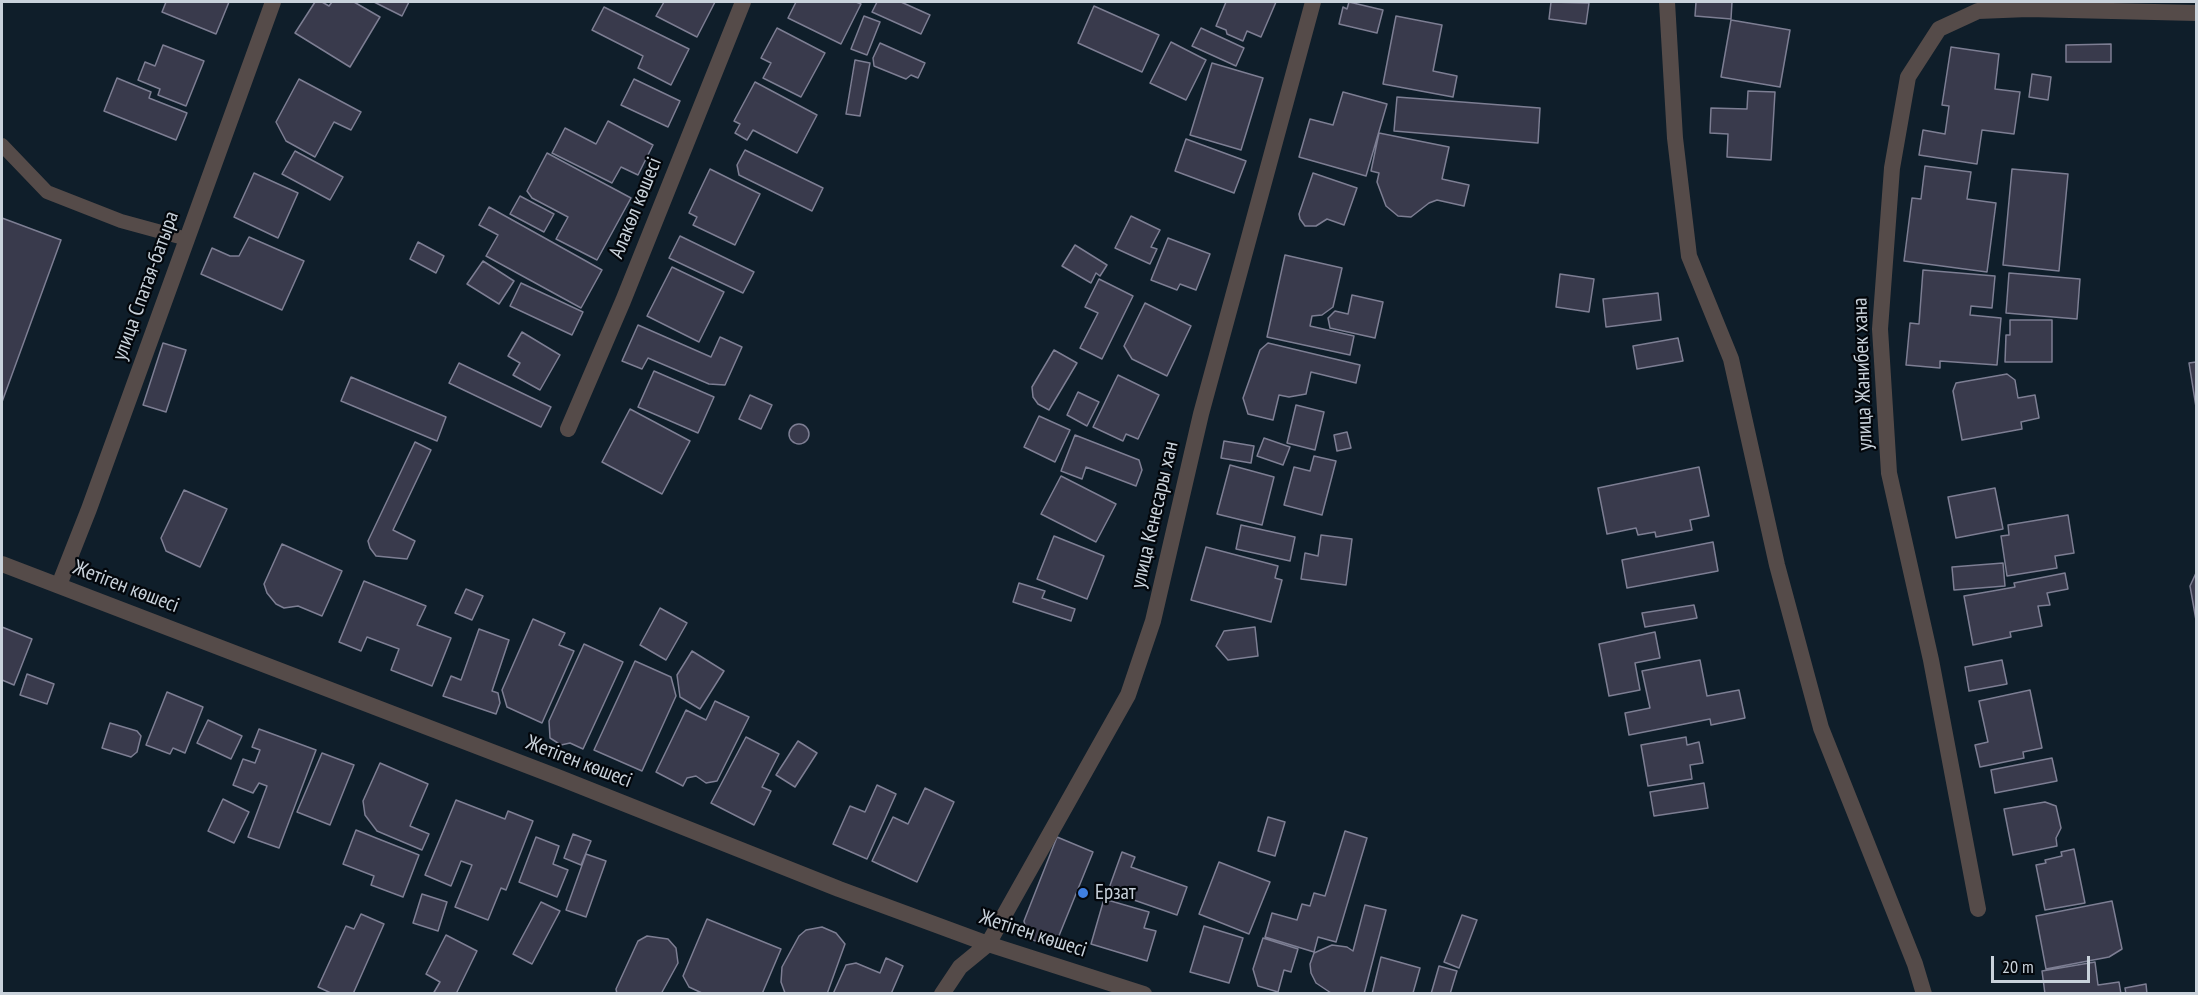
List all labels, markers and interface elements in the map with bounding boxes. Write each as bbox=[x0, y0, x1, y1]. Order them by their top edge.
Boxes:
street label: Алакөл көшесі bbox=[604, 154, 668, 262]
street label: улица Спатая-батыра bbox=[107, 208, 185, 364]
street label: улица Жанибек хана bbox=[1848, 297, 1878, 451]
street label: улица Кенесары хан bbox=[1126, 439, 1184, 591]
street label: Жетіген көшесі bbox=[70, 555, 182, 619]
street label: Жетіген көшесі bbox=[523, 730, 635, 794]
place label: Ерзат bbox=[1095, 880, 1136, 906]
marker: Ерзат bbox=[1076, 886, 1090, 900]
street label: Жетіген көшесі bbox=[976, 905, 1090, 963]
scale bar bbox=[1994, 944, 2093, 982]
text: 20 m bbox=[2002, 955, 2034, 978]

